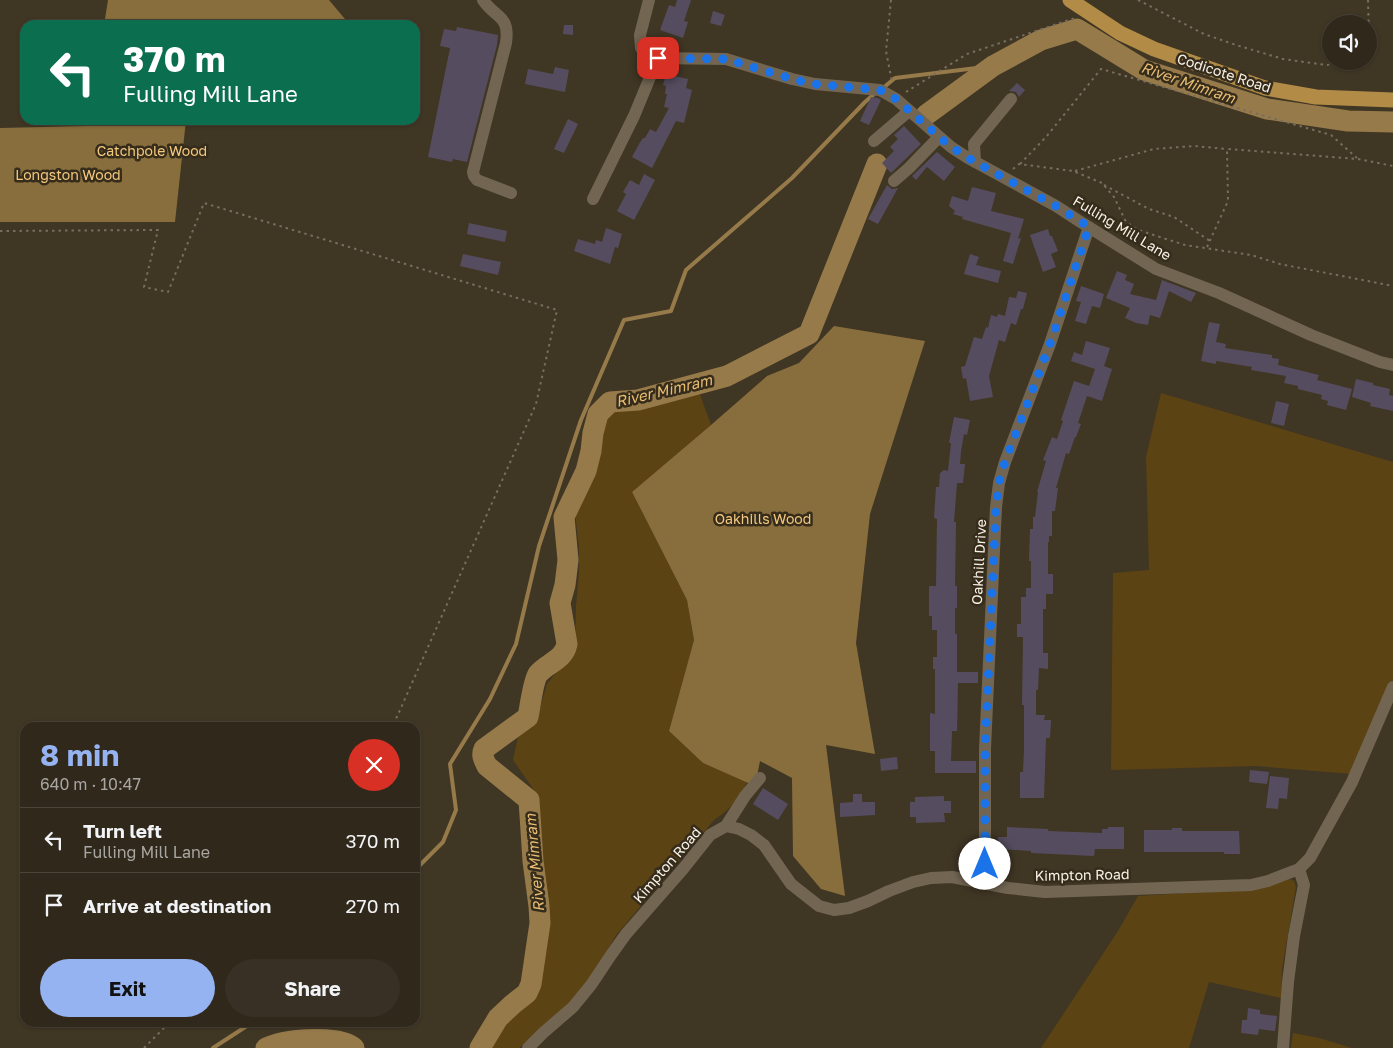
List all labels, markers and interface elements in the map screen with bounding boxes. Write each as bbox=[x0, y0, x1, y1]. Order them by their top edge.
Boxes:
map controls bbox=[1322, 15, 1377, 70]
button: sound bbox=[1322, 15, 1377, 70]
pin bbox=[637, 37, 679, 79]
text: 370 m bbox=[123, 38, 226, 80]
icon: left bbox=[40, 40, 105, 105]
icon: arrive bbox=[644, 44, 672, 72]
street label: Codicote Road bbox=[1175, 49, 1273, 96]
water label: River Mimram bbox=[1139, 58, 1238, 107]
text: Fulling Mill Lane bbox=[123, 80, 298, 107]
park label: Catchpole Wood bbox=[97, 142, 207, 159]
park label: Longston Wood bbox=[15, 166, 121, 183]
street label: Fulling Mill Lane bbox=[1070, 192, 1174, 264]
water label: River Mimram bbox=[614, 370, 714, 410]
park label: Oakhills Wood bbox=[715, 510, 811, 527]
street label: Oakhill Drive bbox=[968, 519, 989, 605]
text: 8 min bbox=[40, 737, 119, 773]
button: close bbox=[348, 739, 400, 791]
text: 640 m · 10:47 bbox=[40, 774, 141, 794]
water label: River Mimram bbox=[521, 813, 547, 913]
text: Turn left bbox=[83, 819, 162, 842]
street label: Kimpton Road bbox=[629, 823, 704, 906]
icon: left bbox=[40, 826, 68, 854]
text: 370 m bbox=[345, 829, 400, 852]
position arrow bbox=[958, 837, 1010, 889]
text: Fulling Mill Lane bbox=[83, 842, 210, 862]
street label: Kimpton Road bbox=[1034, 865, 1130, 884]
icon: arrive bbox=[40, 891, 68, 919]
text: Arrive at destination bbox=[83, 894, 271, 917]
text: 270 m bbox=[346, 894, 400, 917]
button: Exit bbox=[40, 959, 215, 1017]
button: Share bbox=[225, 959, 400, 1017]

